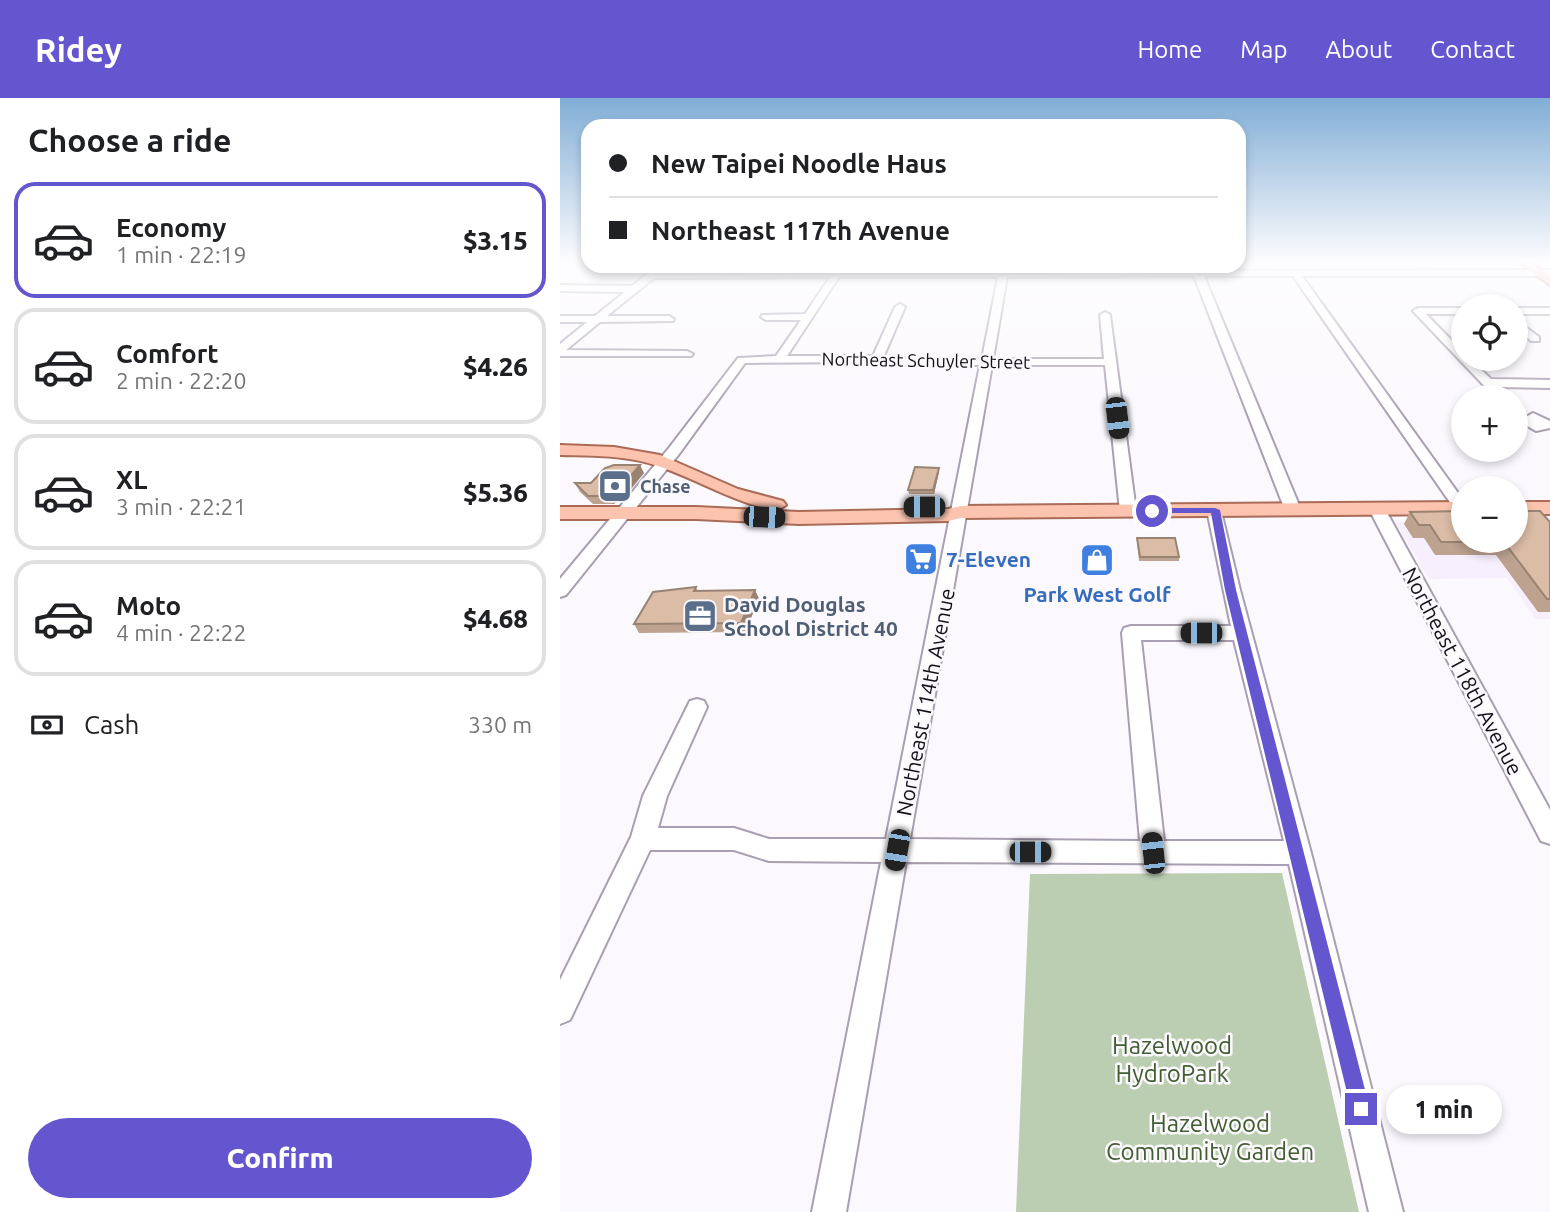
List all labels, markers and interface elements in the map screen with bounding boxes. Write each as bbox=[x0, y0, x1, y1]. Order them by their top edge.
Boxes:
text: Ridey bbox=[35, 31, 122, 68]
text: Home bbox=[1137, 36, 1202, 63]
text: Map bbox=[1240, 36, 1287, 63]
text: About bbox=[1325, 36, 1392, 63]
text: Contact bbox=[1430, 36, 1515, 63]
text: Choose a ride bbox=[28, 122, 231, 158]
text: New Taipei Noodle Haus bbox=[651, 149, 947, 178]
icon: car bbox=[32, 209, 95, 272]
text: Economy bbox=[116, 213, 226, 242]
text: Northeast 117th Avenue bbox=[651, 216, 950, 245]
text: $3.15 bbox=[463, 226, 528, 255]
text: 1 min · 22:19 bbox=[116, 242, 247, 267]
map controls bbox=[1451, 294, 1528, 553]
button: locate bbox=[1451, 294, 1528, 371]
icon: car bbox=[32, 335, 95, 398]
text: Comfort bbox=[116, 339, 219, 368]
street label: Northeast Schuyler Street bbox=[822, 348, 1030, 372]
text: $4.26 bbox=[463, 352, 528, 381]
text: 2 min · 22:20 bbox=[116, 368, 247, 393]
button: + bbox=[1451, 385, 1528, 462]
car bbox=[1105, 396, 1130, 440]
icon: car bbox=[32, 461, 95, 524]
text: XL bbox=[116, 465, 147, 494]
bank icon: Chase bbox=[596, 467, 634, 505]
place label: Chase bbox=[640, 476, 691, 496]
button: − bbox=[1451, 476, 1528, 553]
text: $5.36 bbox=[463, 478, 528, 507]
text: 3 min · 22:21 bbox=[116, 494, 247, 519]
route start bbox=[1136, 495, 1168, 527]
car bbox=[904, 497, 946, 518]
car bbox=[743, 506, 786, 528]
supermarket icon: 7-Eleven bbox=[902, 540, 940, 578]
shop icon: Park West Golf bbox=[1078, 541, 1116, 579]
place label: 7-Eleven bbox=[946, 547, 1031, 571]
street label: Northeast 118th Avenue bbox=[1398, 563, 1528, 779]
place label: Park West Golf bbox=[1023, 582, 1171, 606]
street label: Northeast 114th Avenue bbox=[891, 586, 959, 818]
icon: car bbox=[32, 587, 95, 650]
text: Moto bbox=[116, 591, 181, 620]
place label: David Douglas School District 40 bbox=[724, 592, 898, 640]
office icon: David Douglas School District 40 bbox=[681, 597, 719, 635]
text: $4.68 bbox=[463, 604, 528, 633]
text: 4 min · 22:22 bbox=[116, 620, 247, 645]
car bbox=[1181, 623, 1223, 644]
icon: cash bbox=[28, 706, 66, 744]
text: Cash bbox=[84, 710, 139, 739]
text: 330 m bbox=[468, 712, 532, 737]
car bbox=[884, 827, 911, 873]
car bbox=[1141, 831, 1166, 875]
car bbox=[1010, 842, 1052, 863]
park label: Hazelwood HydroPark bbox=[1112, 1032, 1232, 1087]
callout: 1 min bbox=[1386, 1084, 1501, 1134]
route end bbox=[1345, 1093, 1377, 1125]
text: 1 min bbox=[1415, 1097, 1473, 1122]
park label: Hazelwood Community Garden bbox=[1106, 1110, 1314, 1165]
button: Confirm bbox=[28, 1118, 532, 1198]

